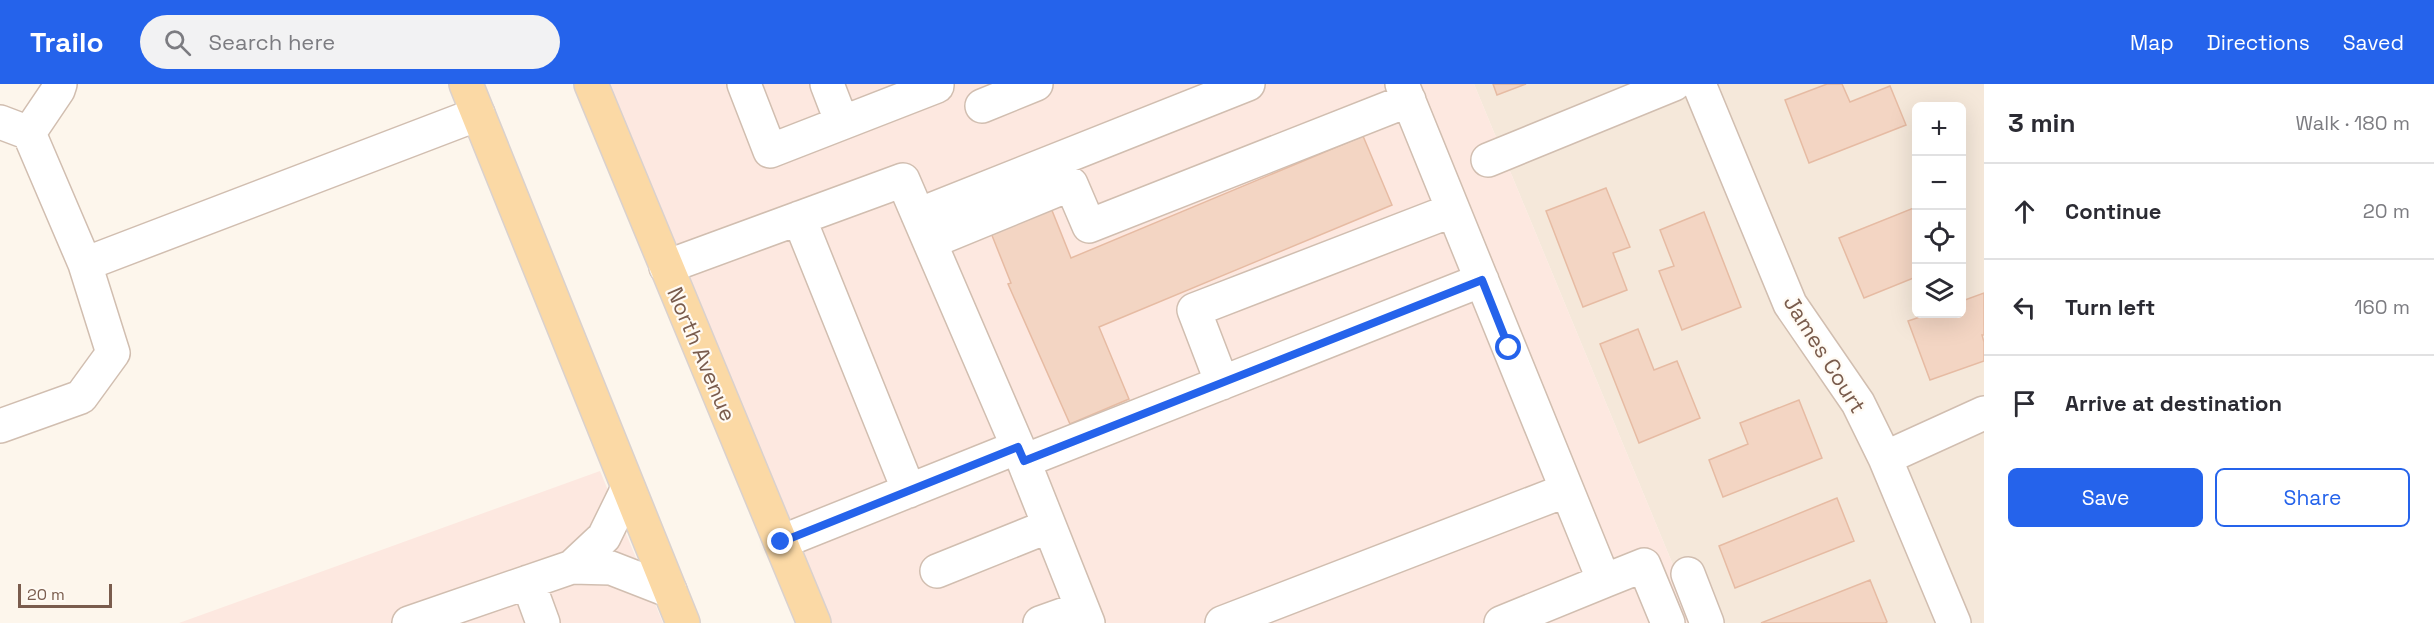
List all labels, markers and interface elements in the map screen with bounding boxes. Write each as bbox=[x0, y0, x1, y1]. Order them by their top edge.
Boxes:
search box bbox=[140, 15, 560, 69]
text: Trailo bbox=[30, 24, 104, 60]
icon: search bbox=[161, 26, 194, 59]
text: Search here bbox=[209, 28, 335, 56]
text: Map bbox=[2130, 29, 2174, 56]
text: Directions bbox=[2207, 29, 2310, 56]
text: Saved bbox=[2343, 29, 2404, 56]
map controls bbox=[1912, 102, 1966, 318]
button: + bbox=[1912, 102, 1966, 156]
text: 3 min bbox=[2008, 106, 2076, 140]
text: Walk · 180 m bbox=[2296, 110, 2410, 136]
button: − bbox=[1912, 156, 1966, 210]
icon: ahead bbox=[2008, 195, 2041, 228]
text: Continue bbox=[2065, 197, 2161, 225]
text: 20 m bbox=[2363, 198, 2410, 224]
button: locate bbox=[1912, 210, 1966, 264]
button: layers bbox=[1912, 264, 1966, 318]
street label: North Avenue bbox=[661, 283, 743, 425]
street label: James Court bbox=[1778, 290, 1872, 418]
icon: left bbox=[2008, 291, 2041, 324]
text: Turn left bbox=[2065, 293, 2155, 321]
text: 160 m bbox=[2354, 294, 2410, 320]
route start bbox=[1495, 334, 1521, 360]
icon: arrive bbox=[2008, 387, 2041, 420]
text: Arrive at destination bbox=[2065, 389, 2282, 417]
button: Save bbox=[2008, 468, 2203, 527]
button: Share bbox=[2215, 468, 2410, 527]
route end bbox=[767, 528, 793, 554]
scale bar bbox=[18, 581, 112, 608]
text: 20 m bbox=[27, 584, 65, 605]

